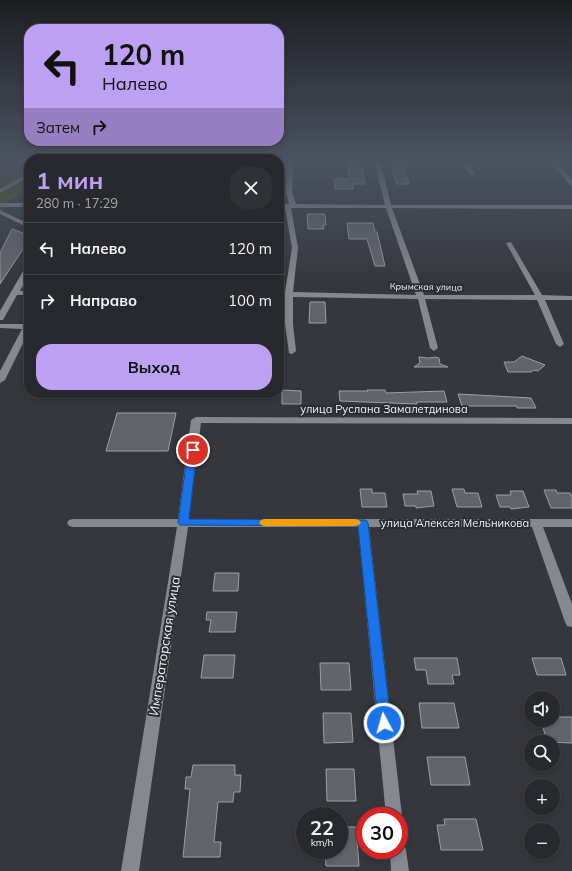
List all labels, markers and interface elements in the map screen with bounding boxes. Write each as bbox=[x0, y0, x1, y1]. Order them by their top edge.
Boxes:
text: 120 m bbox=[102, 37, 185, 72]
icon: left bbox=[36, 40, 88, 92]
text: Налево bbox=[102, 72, 168, 95]
icon: right bbox=[88, 116, 110, 138]
text: Затем bbox=[36, 118, 80, 137]
text: 1 мин bbox=[36, 165, 103, 195]
button: close bbox=[230, 167, 272, 209]
text: 280 m · 17:29 bbox=[36, 195, 118, 211]
icon: left bbox=[36, 238, 58, 260]
text: Налево bbox=[70, 239, 126, 258]
text: 120 m bbox=[228, 239, 272, 258]
street label: Крымская улица bbox=[390, 280, 462, 294]
icon: right bbox=[36, 290, 58, 312]
text: Направо bbox=[70, 291, 137, 310]
text: 100 m bbox=[228, 291, 272, 310]
button: Выход bbox=[36, 344, 272, 390]
street label: улица Руслана Замалетдинова bbox=[300, 402, 468, 416]
pin bbox=[176, 433, 210, 467]
icon: arrive bbox=[182, 439, 204, 461]
street label: улица Алексея Мельникова bbox=[381, 516, 529, 530]
street label: Императорская улица bbox=[145, 575, 183, 717]
map controls bbox=[524, 691, 560, 859]
button: sound bbox=[524, 691, 560, 727]
position arrow bbox=[363, 702, 405, 744]
button: search bbox=[524, 735, 560, 771]
button: + bbox=[524, 779, 560, 815]
speed limit sign: 30 bbox=[356, 807, 408, 859]
text: 22 bbox=[310, 815, 334, 840]
button: − bbox=[524, 823, 560, 859]
text: km/h bbox=[311, 836, 333, 849]

